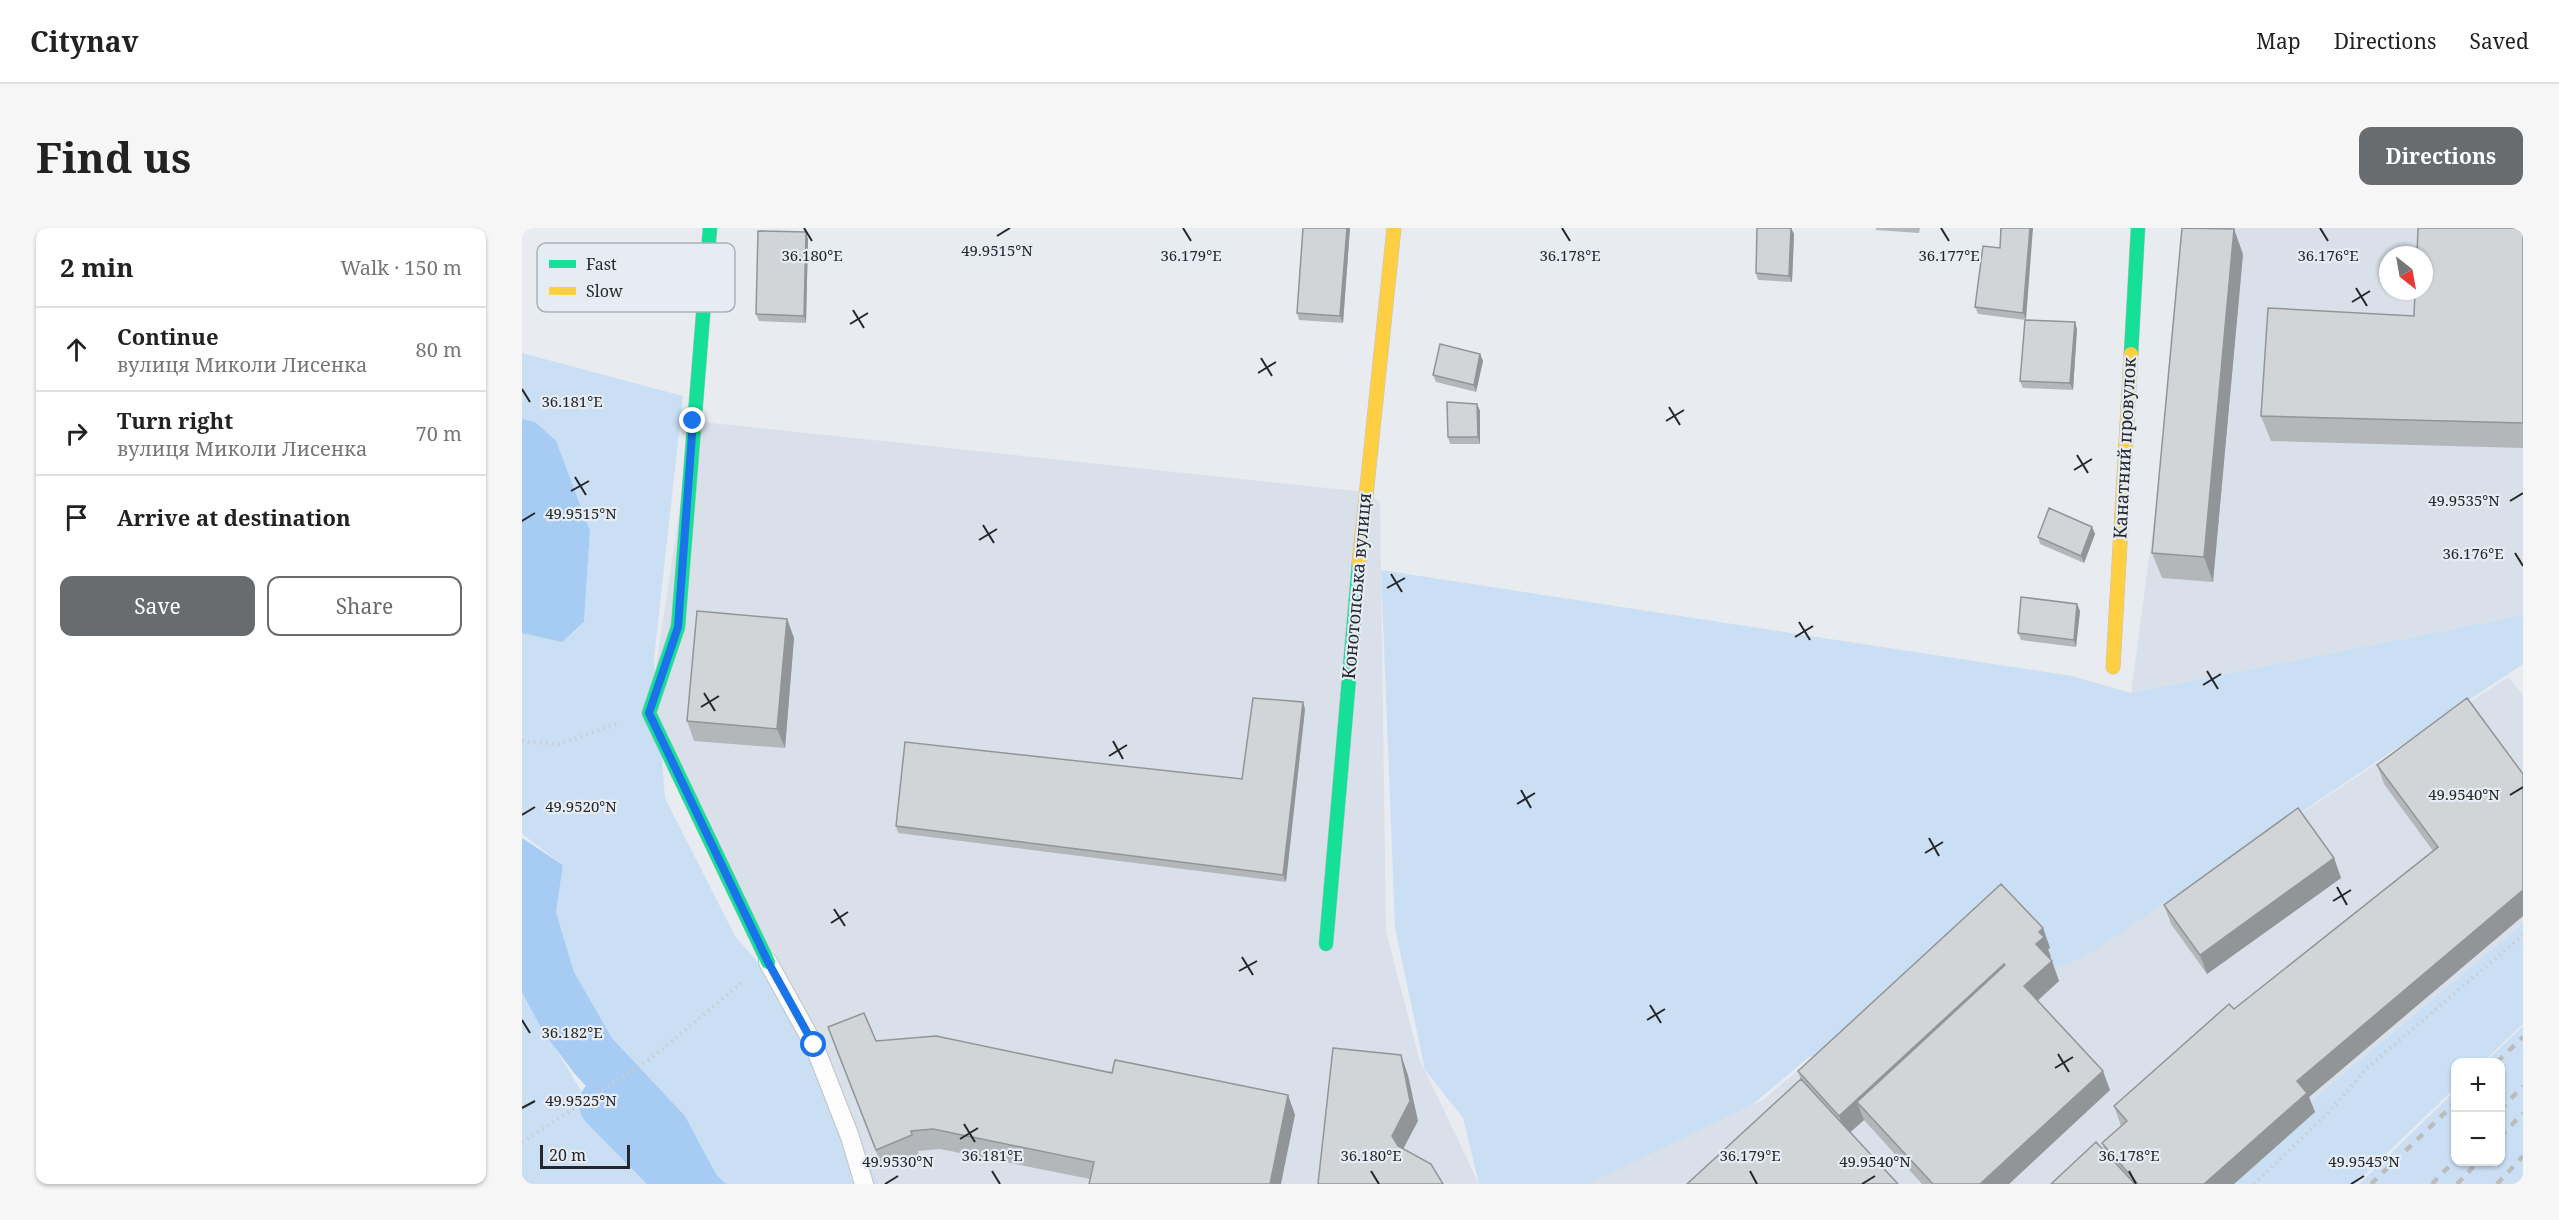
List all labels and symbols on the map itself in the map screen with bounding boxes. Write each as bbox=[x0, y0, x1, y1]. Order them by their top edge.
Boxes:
text: 49.9515°N bbox=[961, 240, 1033, 260]
legend bbox=[537, 243, 735, 312]
text: 36.180°E bbox=[781, 245, 843, 265]
text: 36.179°E bbox=[1160, 245, 1222, 265]
text: 36.178°E bbox=[1539, 245, 1601, 265]
text: 36.177°E bbox=[1918, 245, 1980, 265]
text: 36.176°E bbox=[2297, 245, 2359, 265]
north arrow bbox=[2379, 246, 2433, 300]
text: Fast bbox=[586, 253, 617, 275]
text: Slow bbox=[586, 280, 623, 302]
street label: Канатний провулок bbox=[2107, 356, 2141, 539]
text: 36.181°E bbox=[541, 391, 603, 411]
route end bbox=[679, 407, 705, 433]
text: 49.9535°N bbox=[2428, 490, 2500, 510]
street label: Конотопська вулиця bbox=[1336, 492, 1376, 680]
text: 49.9515°N bbox=[545, 503, 617, 523]
text: 36.176°E bbox=[2442, 543, 2504, 563]
text: 49.9540°N bbox=[2428, 784, 2500, 804]
text: 49.9520°N bbox=[545, 796, 617, 816]
text: 36.182°E bbox=[541, 1022, 603, 1042]
route start bbox=[800, 1031, 826, 1057]
text: 49.9525°N bbox=[545, 1090, 617, 1110]
scale bar bbox=[540, 1142, 630, 1170]
text: 36.181°E bbox=[961, 1145, 1023, 1165]
text: 36.180°E bbox=[1340, 1145, 1402, 1165]
text: 36.179°E bbox=[1719, 1145, 1781, 1165]
text: 36.178°E bbox=[2098, 1145, 2160, 1165]
text: 49.9530°N bbox=[862, 1151, 934, 1171]
text: 49.9540°N bbox=[1839, 1151, 1911, 1171]
text: 49.9545°N bbox=[2328, 1151, 2400, 1171]

